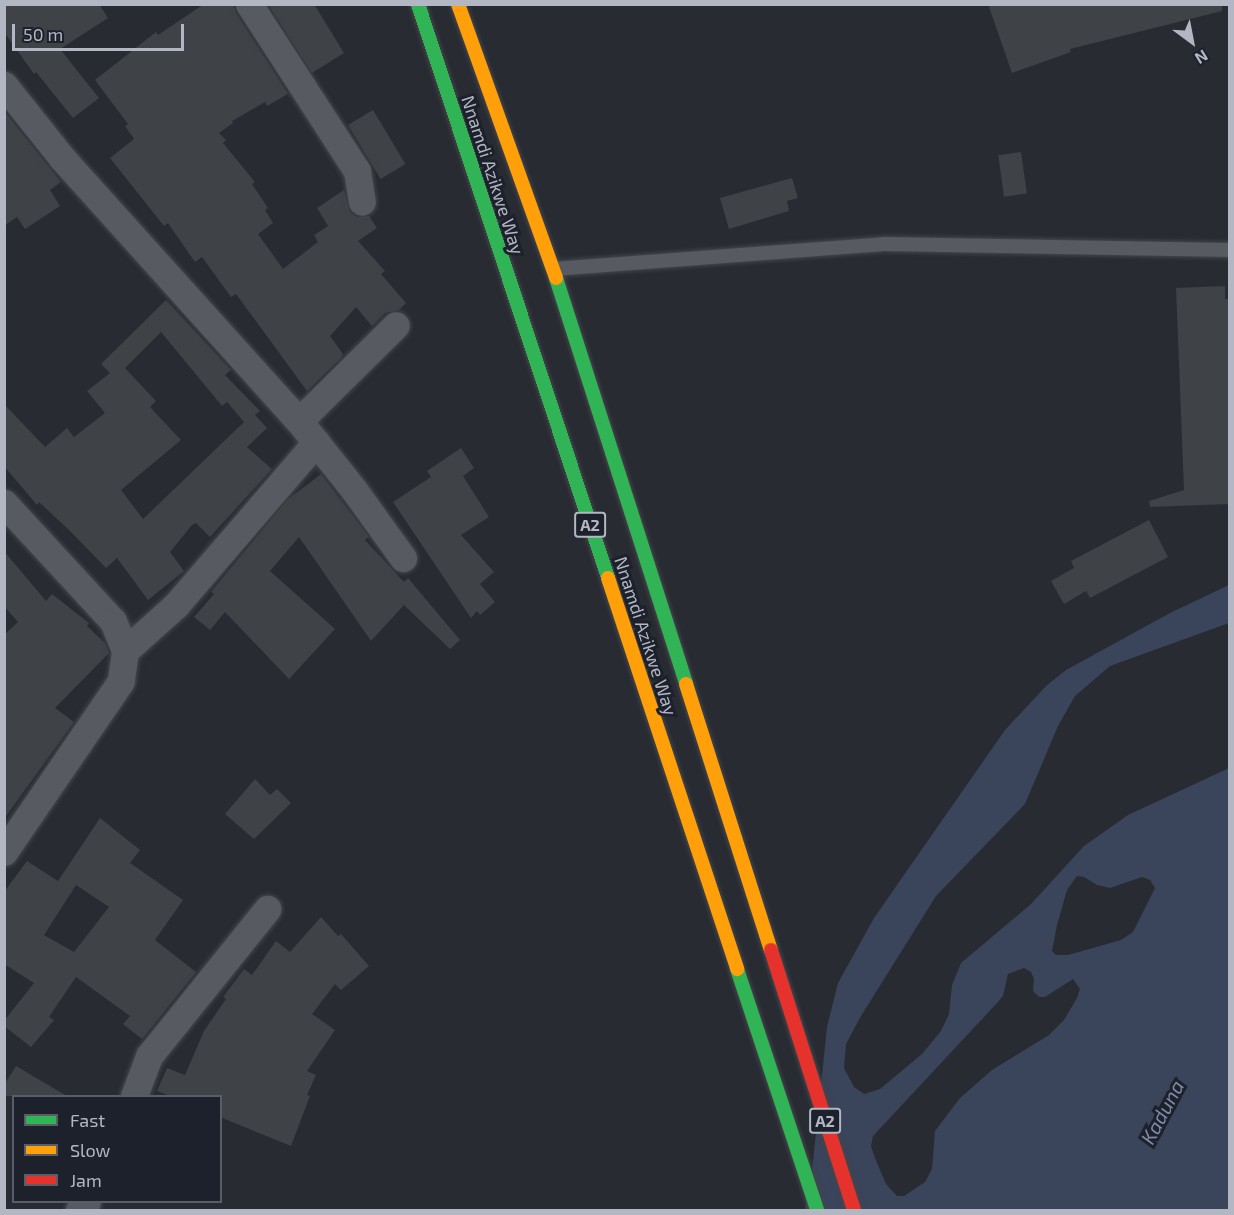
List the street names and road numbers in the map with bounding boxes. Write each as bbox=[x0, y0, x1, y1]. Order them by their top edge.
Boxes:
street label: Nnamdi Azikwe Way bbox=[457, 93, 529, 257]
road number: A2 bbox=[574, 512, 606, 538]
street label: Nnamdi Azikwe Way bbox=[610, 554, 682, 718]
road number: A2 bbox=[808, 1108, 842, 1134]

